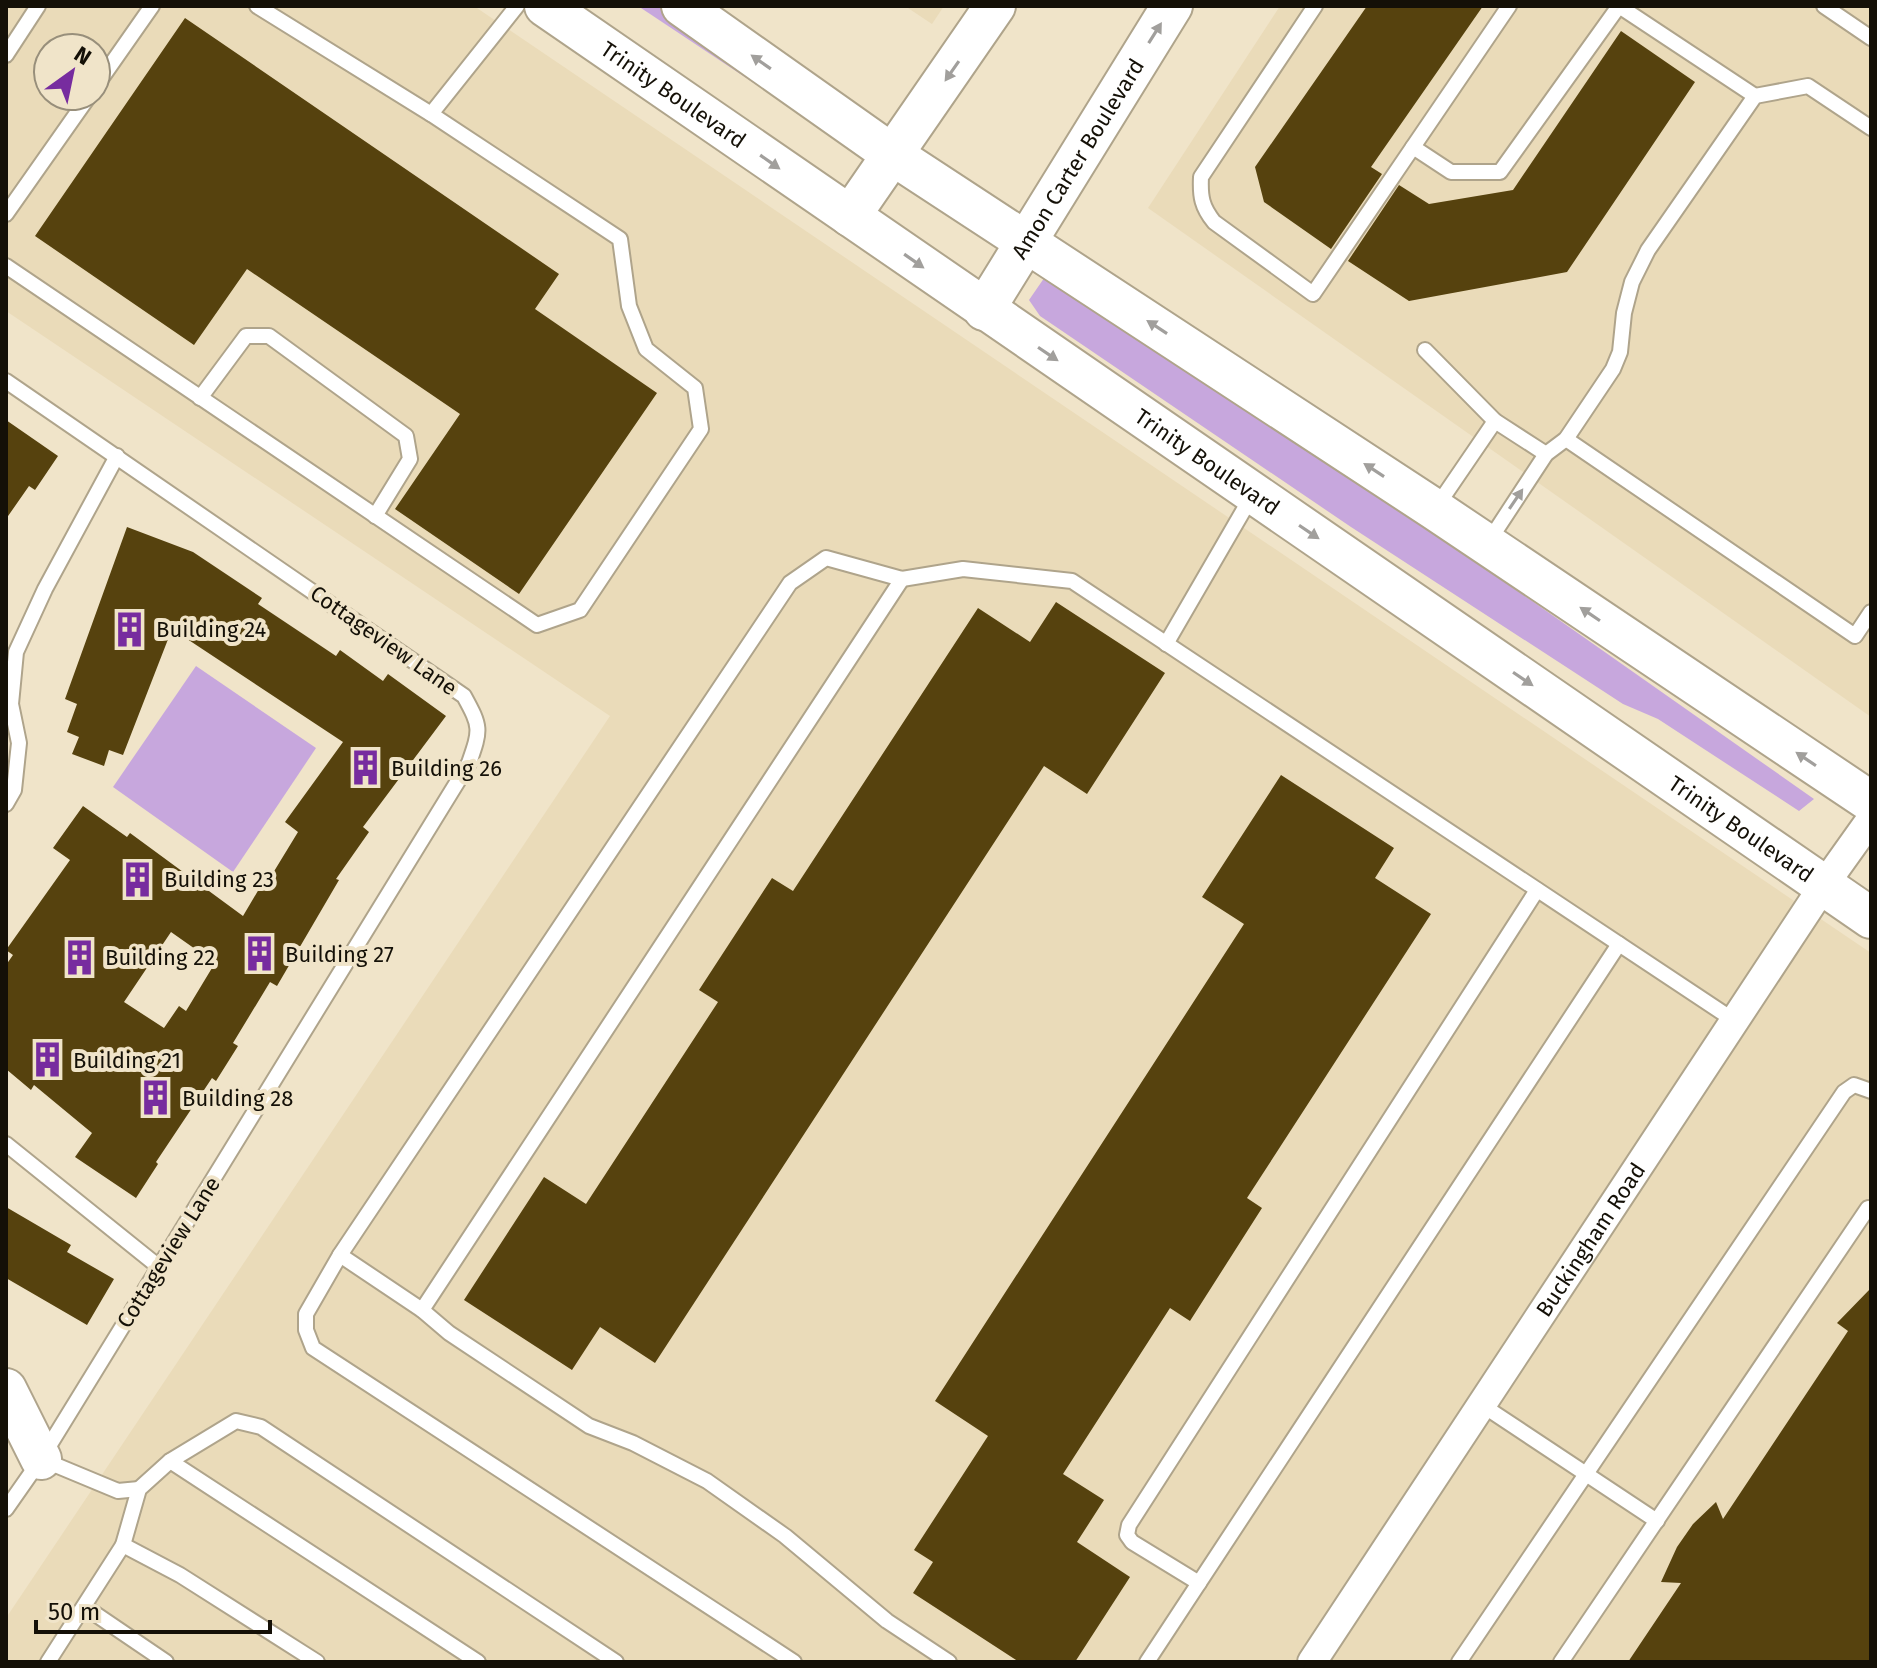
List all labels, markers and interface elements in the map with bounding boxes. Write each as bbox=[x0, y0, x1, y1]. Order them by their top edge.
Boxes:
one-way arrow bbox=[1148, 22, 1163, 43]
north arrow bbox=[32, 32, 112, 112]
street label: Trinity Boulevard bbox=[596, 36, 751, 154]
text: N bbox=[69, 40, 96, 71]
one-way arrow bbox=[750, 54, 771, 70]
street label: Amon Carter Boulevard bbox=[1006, 54, 1150, 264]
one-way arrow bbox=[945, 61, 960, 82]
one-way arrow bbox=[760, 154, 781, 169]
one-way arrow bbox=[903, 253, 924, 268]
one-way arrow bbox=[1146, 320, 1167, 335]
one-way arrow bbox=[1037, 346, 1058, 361]
street label: Trinity Boulevard bbox=[1130, 403, 1285, 521]
one-way arrow bbox=[1363, 463, 1385, 477]
one-way arrow bbox=[1508, 489, 1523, 510]
one-way arrow bbox=[1298, 524, 1319, 539]
street label: Cottageview Lane bbox=[305, 580, 462, 701]
one-way arrow bbox=[1579, 608, 1601, 622]
building icon: Building 24 bbox=[111, 610, 149, 648]
place label: Building 24 bbox=[156, 616, 267, 643]
one-way arrow bbox=[1513, 671, 1534, 686]
building icon: Building 26 bbox=[346, 749, 384, 787]
one-way arrow bbox=[1796, 752, 1817, 767]
place label: Building 26 bbox=[391, 755, 502, 782]
street label: Trinity Boulevard bbox=[1663, 770, 1819, 888]
building icon: Building 23 bbox=[119, 860, 157, 898]
place label: Building 23 bbox=[164, 866, 274, 893]
building icon: Building 27 bbox=[240, 935, 278, 973]
building icon: Building 22 bbox=[60, 938, 98, 976]
place label: Building 27 bbox=[285, 941, 394, 968]
place label: Building 22 bbox=[105, 944, 215, 971]
building icon: Building 21 bbox=[28, 1041, 66, 1079]
place label: Building 21 bbox=[73, 1047, 181, 1074]
building icon: Building 28 bbox=[137, 1079, 175, 1117]
place label: Building 28 bbox=[182, 1085, 293, 1112]
street label: Buckingham Road bbox=[1530, 1158, 1651, 1322]
street label: Cottageview Lane bbox=[111, 1172, 226, 1333]
scale bar bbox=[36, 1584, 270, 1634]
text: 50 m bbox=[48, 1598, 100, 1626]

